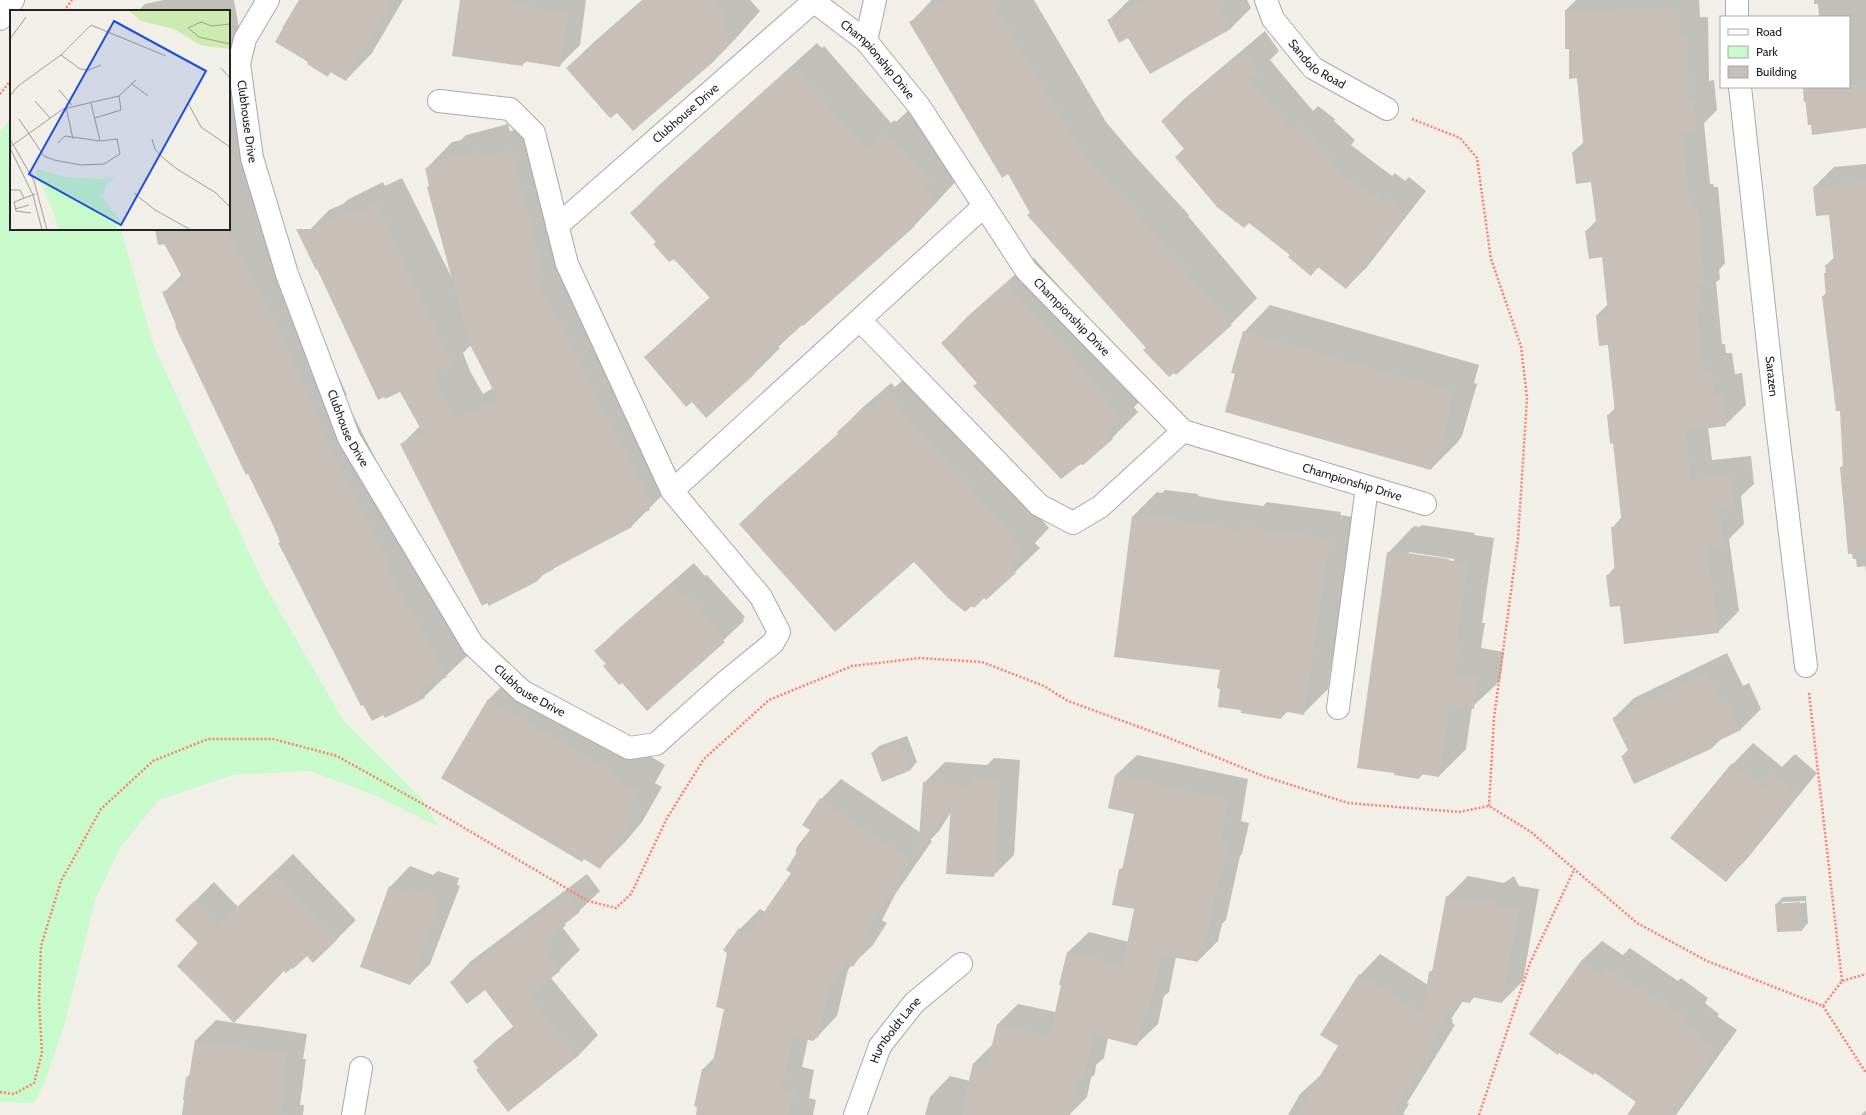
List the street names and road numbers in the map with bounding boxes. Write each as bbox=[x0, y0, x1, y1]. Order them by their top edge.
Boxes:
street label: Championship Drive bbox=[838, 16, 918, 102]
street label: Sandolo Road bbox=[1285, 36, 1348, 92]
street label: Clubhouse Drive bbox=[234, 79, 261, 165]
street label: Clubhouse Drive bbox=[649, 80, 722, 146]
street label: Championship Drive bbox=[1031, 274, 1113, 359]
street label: Sarazen bbox=[1762, 355, 1782, 398]
street label: Clubhouse Drive bbox=[324, 387, 372, 469]
street label: Championship Drive bbox=[1301, 459, 1404, 504]
street label: Clubhouse Drive bbox=[491, 661, 568, 720]
street label: Humboldt Lane bbox=[866, 993, 923, 1065]

